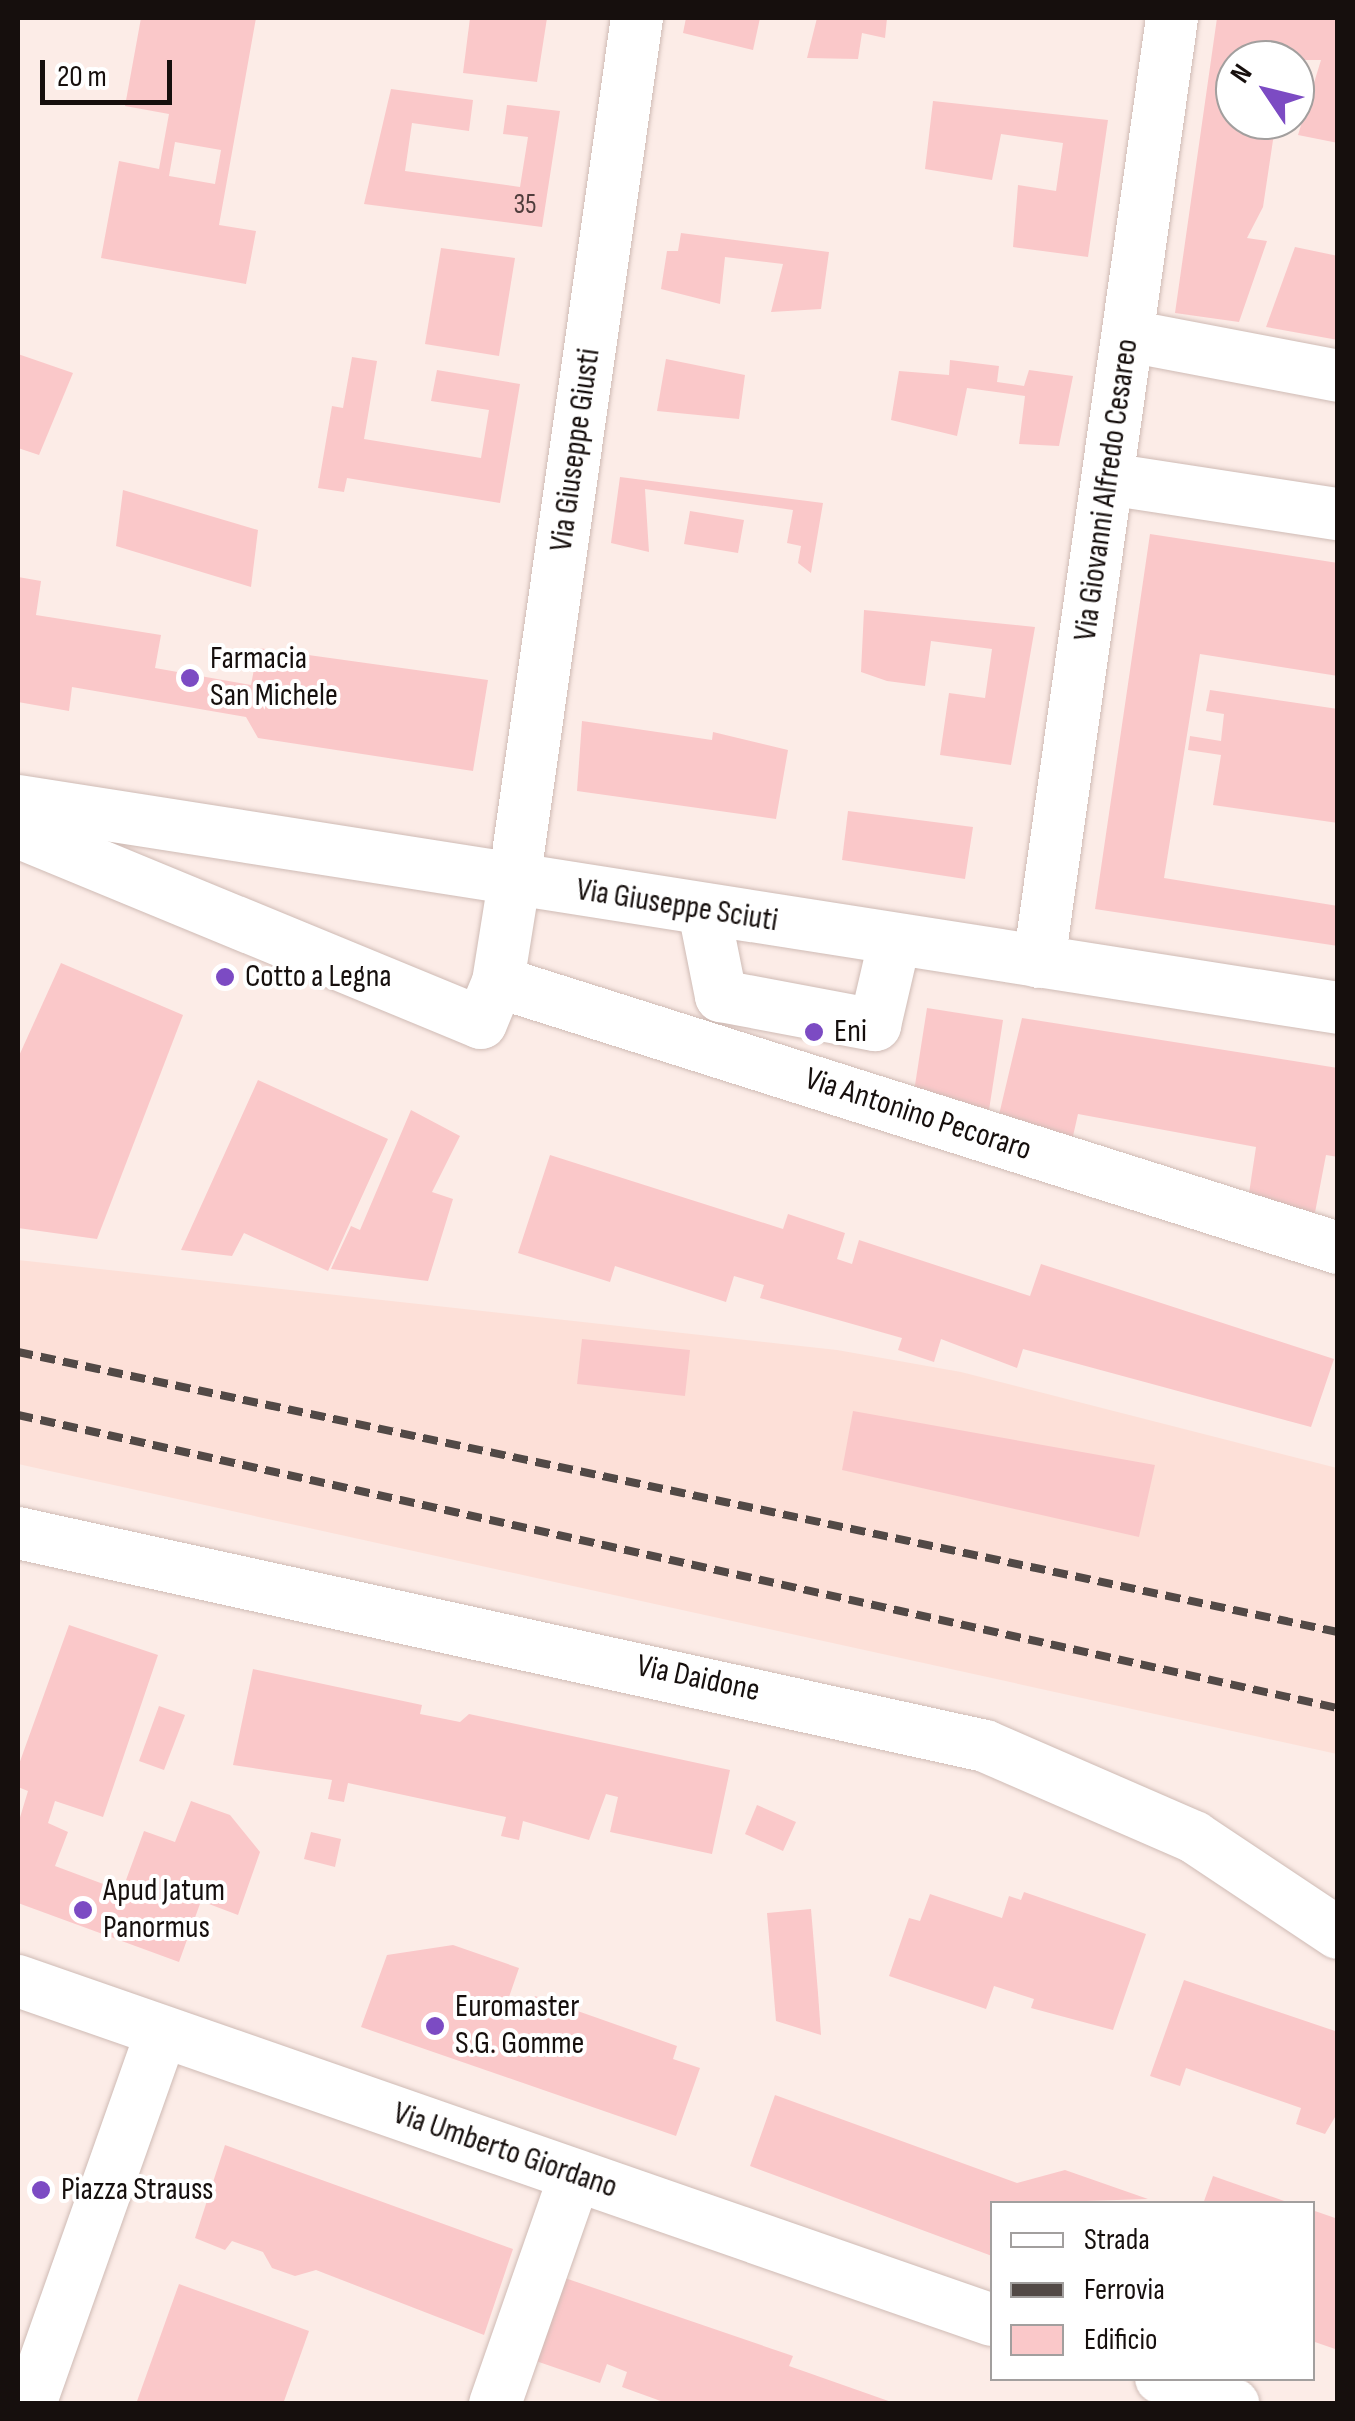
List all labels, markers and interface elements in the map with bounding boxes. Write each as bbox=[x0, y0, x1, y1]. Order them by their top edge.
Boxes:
scale bar bbox=[45, 40, 178, 102]
north arrow bbox=[1215, 40, 1315, 140]
text: N bbox=[1224, 58, 1259, 89]
text: 20 m bbox=[57, 59, 107, 95]
house number: 35 bbox=[514, 188, 536, 222]
street label: Via Giovanni Alfredo Cesareo bbox=[1067, 337, 1147, 643]
street label: Via Giuseppe Giusti bbox=[543, 346, 609, 554]
place label: Farmacia San Michele bbox=[210, 641, 338, 716]
marker: Farmacia San Michele bbox=[179, 667, 201, 689]
street label: Via Giuseppe Sciuti bbox=[574, 871, 780, 941]
place label: Cotto a Legna bbox=[245, 958, 392, 996]
marker: Cotto a Legna bbox=[214, 966, 236, 988]
place label: Eni bbox=[834, 1013, 867, 1051]
marker: Eni bbox=[803, 1021, 825, 1043]
street label: Via Antonino Pecoraro bbox=[800, 1060, 1036, 1170]
street label: Via Daidone bbox=[633, 1647, 763, 1711]
place label: Apud Jatum Panormus bbox=[103, 1873, 225, 1948]
marker: Apud Jatum Panormus bbox=[72, 1899, 94, 1921]
place label: Euromaster S.G. Gomme bbox=[455, 1989, 584, 2064]
marker: Euromaster S.G. Gomme bbox=[424, 2015, 446, 2037]
street label: Via Umberto Giordano bbox=[388, 2095, 622, 2207]
place label: Piazza Strauss bbox=[61, 2171, 214, 2209]
marker: Piazza Strauss bbox=[30, 2179, 52, 2201]
legend bbox=[990, 2201, 1315, 2381]
text: Strada bbox=[1084, 2222, 1150, 2258]
text: Ferrovia bbox=[1084, 2272, 1165, 2308]
text: Edificio bbox=[1084, 2322, 1157, 2358]

